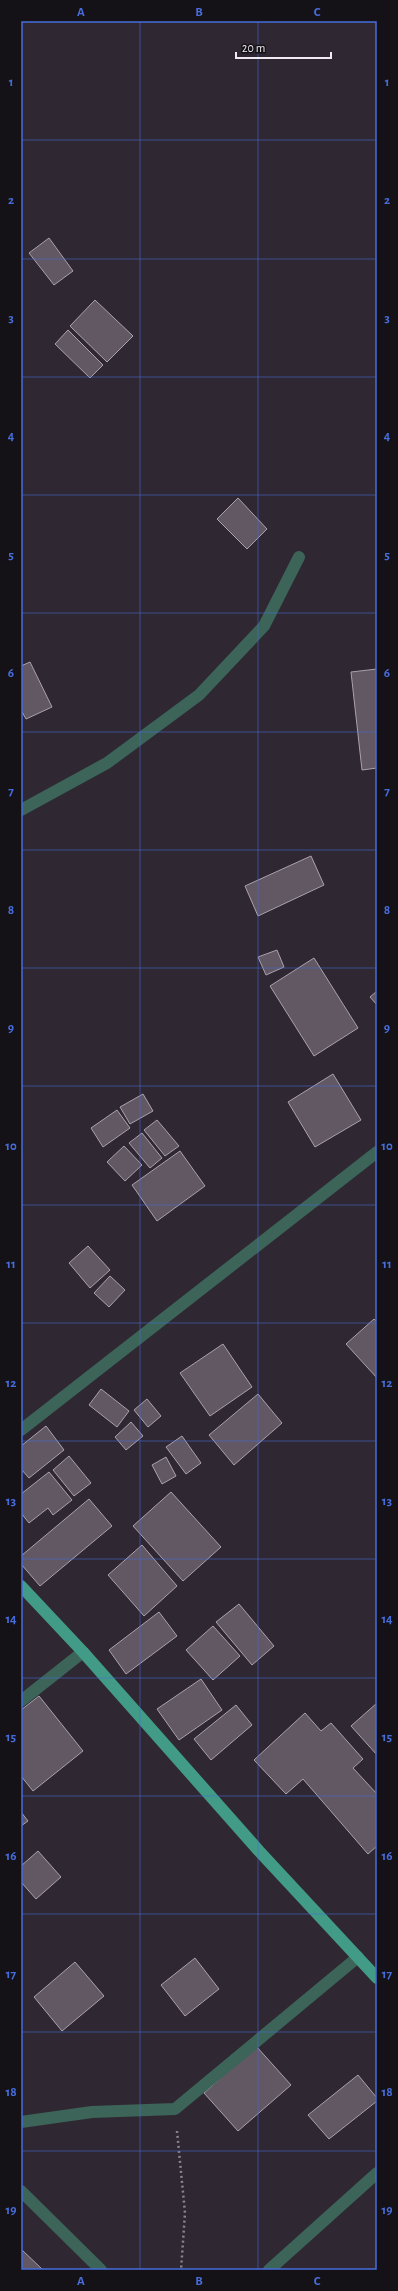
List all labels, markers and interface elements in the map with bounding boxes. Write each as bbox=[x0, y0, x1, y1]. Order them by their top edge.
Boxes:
text: A bbox=[77, 6, 85, 19]
text: B bbox=[195, 6, 203, 19]
text: C bbox=[314, 6, 321, 19]
scale bar bbox=[236, 34, 331, 60]
text: 20 m bbox=[242, 42, 265, 54]
text: 1 bbox=[9, 76, 13, 89]
text: 1 bbox=[385, 76, 389, 89]
text: 2 bbox=[8, 194, 14, 207]
text: 2 bbox=[384, 194, 390, 207]
text: 3 bbox=[8, 312, 14, 325]
text: 3 bbox=[384, 312, 390, 325]
text: 4 bbox=[8, 430, 15, 443]
text: 4 bbox=[384, 430, 391, 443]
text: 5 bbox=[8, 549, 14, 562]
text: 5 bbox=[384, 549, 390, 562]
text: 6 bbox=[8, 667, 14, 680]
text: 6 bbox=[384, 667, 390, 680]
text: 7 bbox=[8, 785, 14, 798]
text: 7 bbox=[384, 785, 390, 798]
text: 8 bbox=[8, 904, 14, 917]
text: 8 bbox=[384, 904, 390, 917]
text: 9 bbox=[8, 1022, 14, 1035]
text: 9 bbox=[384, 1022, 390, 1035]
text: 10 bbox=[5, 1140, 17, 1153]
text: 10 bbox=[381, 1140, 393, 1153]
text: 11 bbox=[6, 1258, 16, 1271]
text: 11 bbox=[382, 1258, 392, 1271]
text: 12 bbox=[6, 1377, 16, 1390]
text: 12 bbox=[382, 1377, 392, 1390]
text: 13 bbox=[6, 1495, 17, 1508]
text: 13 bbox=[382, 1495, 393, 1508]
text: 14 bbox=[5, 1613, 17, 1626]
text: 14 bbox=[381, 1613, 393, 1626]
text: 15 bbox=[6, 1731, 17, 1744]
text: 15 bbox=[382, 1731, 393, 1744]
text: 16 bbox=[6, 1850, 16, 1863]
text: 16 bbox=[382, 1850, 392, 1863]
text: 17 bbox=[6, 1968, 17, 1981]
text: 17 bbox=[382, 1968, 393, 1981]
text: 18 bbox=[5, 2086, 17, 2099]
text: 18 bbox=[381, 2086, 393, 2099]
text: 19 bbox=[6, 2204, 16, 2217]
text: 19 bbox=[382, 2204, 392, 2217]
text: A bbox=[77, 2275, 85, 2288]
text: B bbox=[195, 2275, 203, 2288]
text: C bbox=[314, 2275, 321, 2288]

